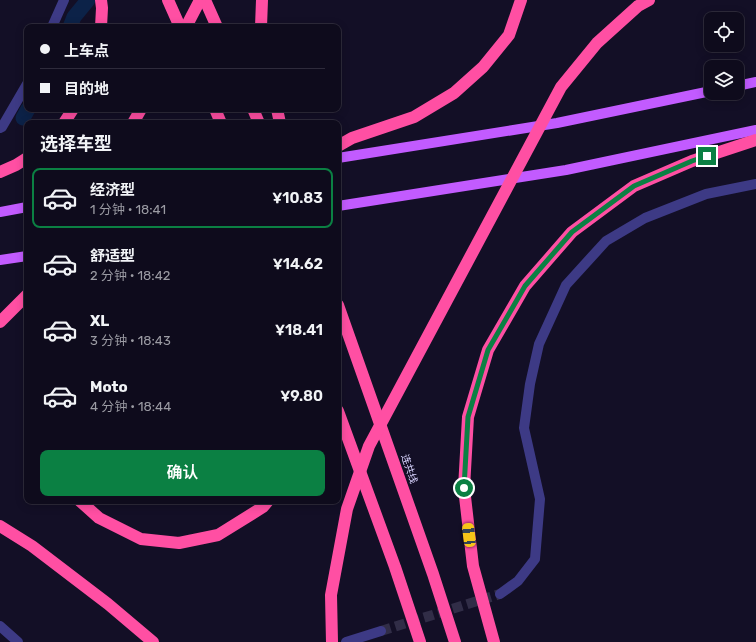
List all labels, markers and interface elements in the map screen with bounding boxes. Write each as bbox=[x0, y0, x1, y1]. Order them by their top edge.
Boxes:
map controls bbox=[704, 12, 744, 100]
button: locate bbox=[704, 12, 744, 52]
text: 上车点 bbox=[64, 42, 109, 60]
button: layers bbox=[704, 60, 744, 100]
text: 目的地 bbox=[64, 80, 109, 98]
text: 选择车型 bbox=[40, 133, 112, 155]
route end bbox=[698, 147, 716, 165]
icon: car bbox=[42, 180, 78, 216]
text: 经济型 bbox=[90, 181, 135, 199]
text: ¥10.83 bbox=[272, 189, 323, 207]
text: 1 分钟 · 18:41 bbox=[90, 202, 166, 217]
icon: car bbox=[42, 246, 78, 282]
text: 舒适型 bbox=[90, 247, 135, 265]
text: ¥14.62 bbox=[273, 255, 323, 273]
text: 2 分钟 · 18:42 bbox=[90, 268, 170, 283]
icon: car bbox=[42, 312, 78, 348]
text: XL bbox=[90, 312, 109, 330]
text: ¥18.41 bbox=[275, 321, 323, 339]
text: 3 分钟 · 18:43 bbox=[90, 333, 171, 348]
icon: car bbox=[42, 378, 78, 414]
text: Moto bbox=[90, 378, 128, 396]
text: ¥9.80 bbox=[280, 387, 323, 405]
text: 4 分钟 · 18:44 bbox=[90, 399, 171, 414]
button: 确认 bbox=[40, 450, 325, 496]
street label: 连共线 bbox=[398, 453, 420, 485]
route start bbox=[455, 479, 473, 497]
car bbox=[462, 522, 476, 548]

